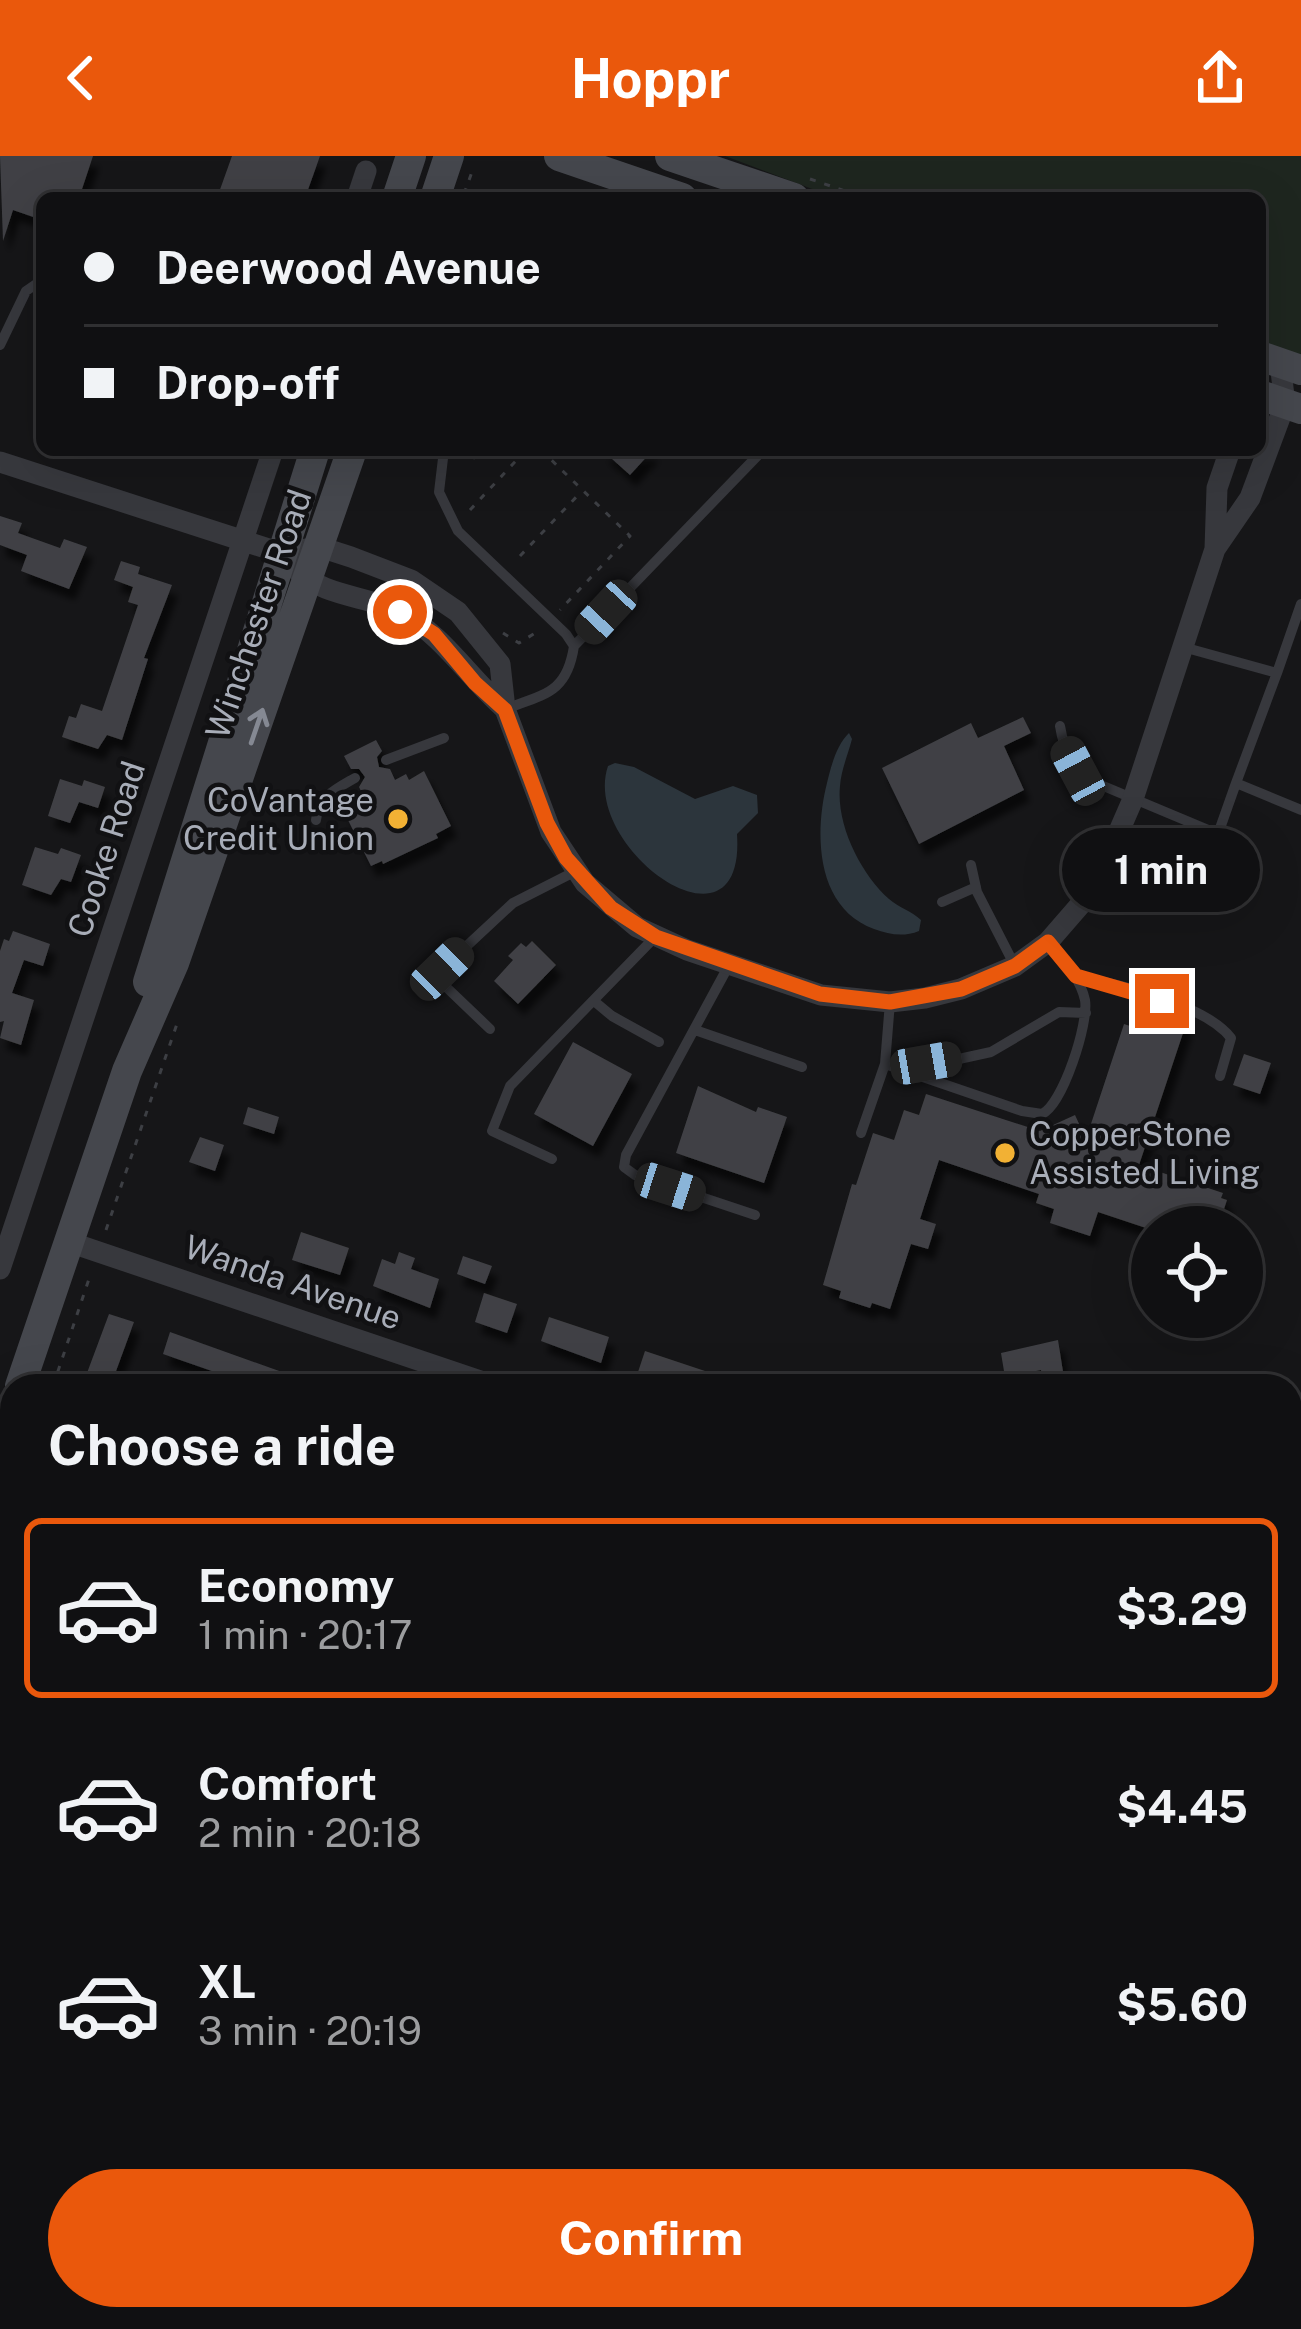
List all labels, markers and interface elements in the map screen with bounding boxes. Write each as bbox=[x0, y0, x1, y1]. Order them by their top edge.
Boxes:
icon: back bbox=[48, 45, 114, 111]
icon: share bbox=[1187, 45, 1253, 111]
text: Hoppr bbox=[571, 47, 730, 110]
text: Deerwood Avenue bbox=[156, 241, 541, 294]
text: Drop-off bbox=[156, 356, 339, 409]
street label: Winchester Road bbox=[198, 485, 318, 743]
car bbox=[568, 573, 644, 651]
route start bbox=[373, 585, 427, 639]
one-way arrow bbox=[248, 708, 269, 745]
car bbox=[1045, 731, 1111, 811]
street label: Cooke Road bbox=[60, 756, 152, 942]
place label: CoVantage Credit Union bbox=[183, 781, 374, 857]
marker: CoVantage Credit Union bbox=[385, 806, 411, 832]
callout: 1 min bbox=[1063, 827, 1261, 911]
text: 1 min bbox=[1114, 847, 1208, 893]
car bbox=[404, 931, 480, 1007]
route end bbox=[1135, 974, 1189, 1028]
car bbox=[887, 1039, 965, 1087]
place label: CopperStone Assisted Living bbox=[1029, 1115, 1260, 1191]
marker: CopperStone Assisted Living bbox=[992, 1140, 1018, 1166]
car bbox=[630, 1159, 710, 1215]
map controls bbox=[1131, 1206, 1263, 1338]
button: locate bbox=[1131, 1206, 1263, 1338]
street label: Wanda Avenue bbox=[180, 1227, 406, 1337]
text: Choose a ride bbox=[48, 1414, 396, 1477]
icon: car bbox=[54, 1554, 162, 1662]
text: Economy bbox=[198, 1559, 394, 1612]
text: $3.29 bbox=[1116, 1582, 1248, 1635]
text: 1 min · 20:17 bbox=[198, 1612, 412, 1658]
icon: car bbox=[54, 1752, 162, 1860]
text: Comfort bbox=[198, 1757, 377, 1810]
text: $4.45 bbox=[1117, 1780, 1248, 1833]
text: 2 min · 20:18 bbox=[198, 1810, 422, 1856]
icon: car bbox=[54, 1950, 162, 2058]
text: XL bbox=[198, 1955, 256, 2008]
text: $5.60 bbox=[1116, 1978, 1248, 2031]
text: 3 min · 20:19 bbox=[198, 2008, 422, 2054]
button: Confirm bbox=[48, 2169, 1254, 2307]

